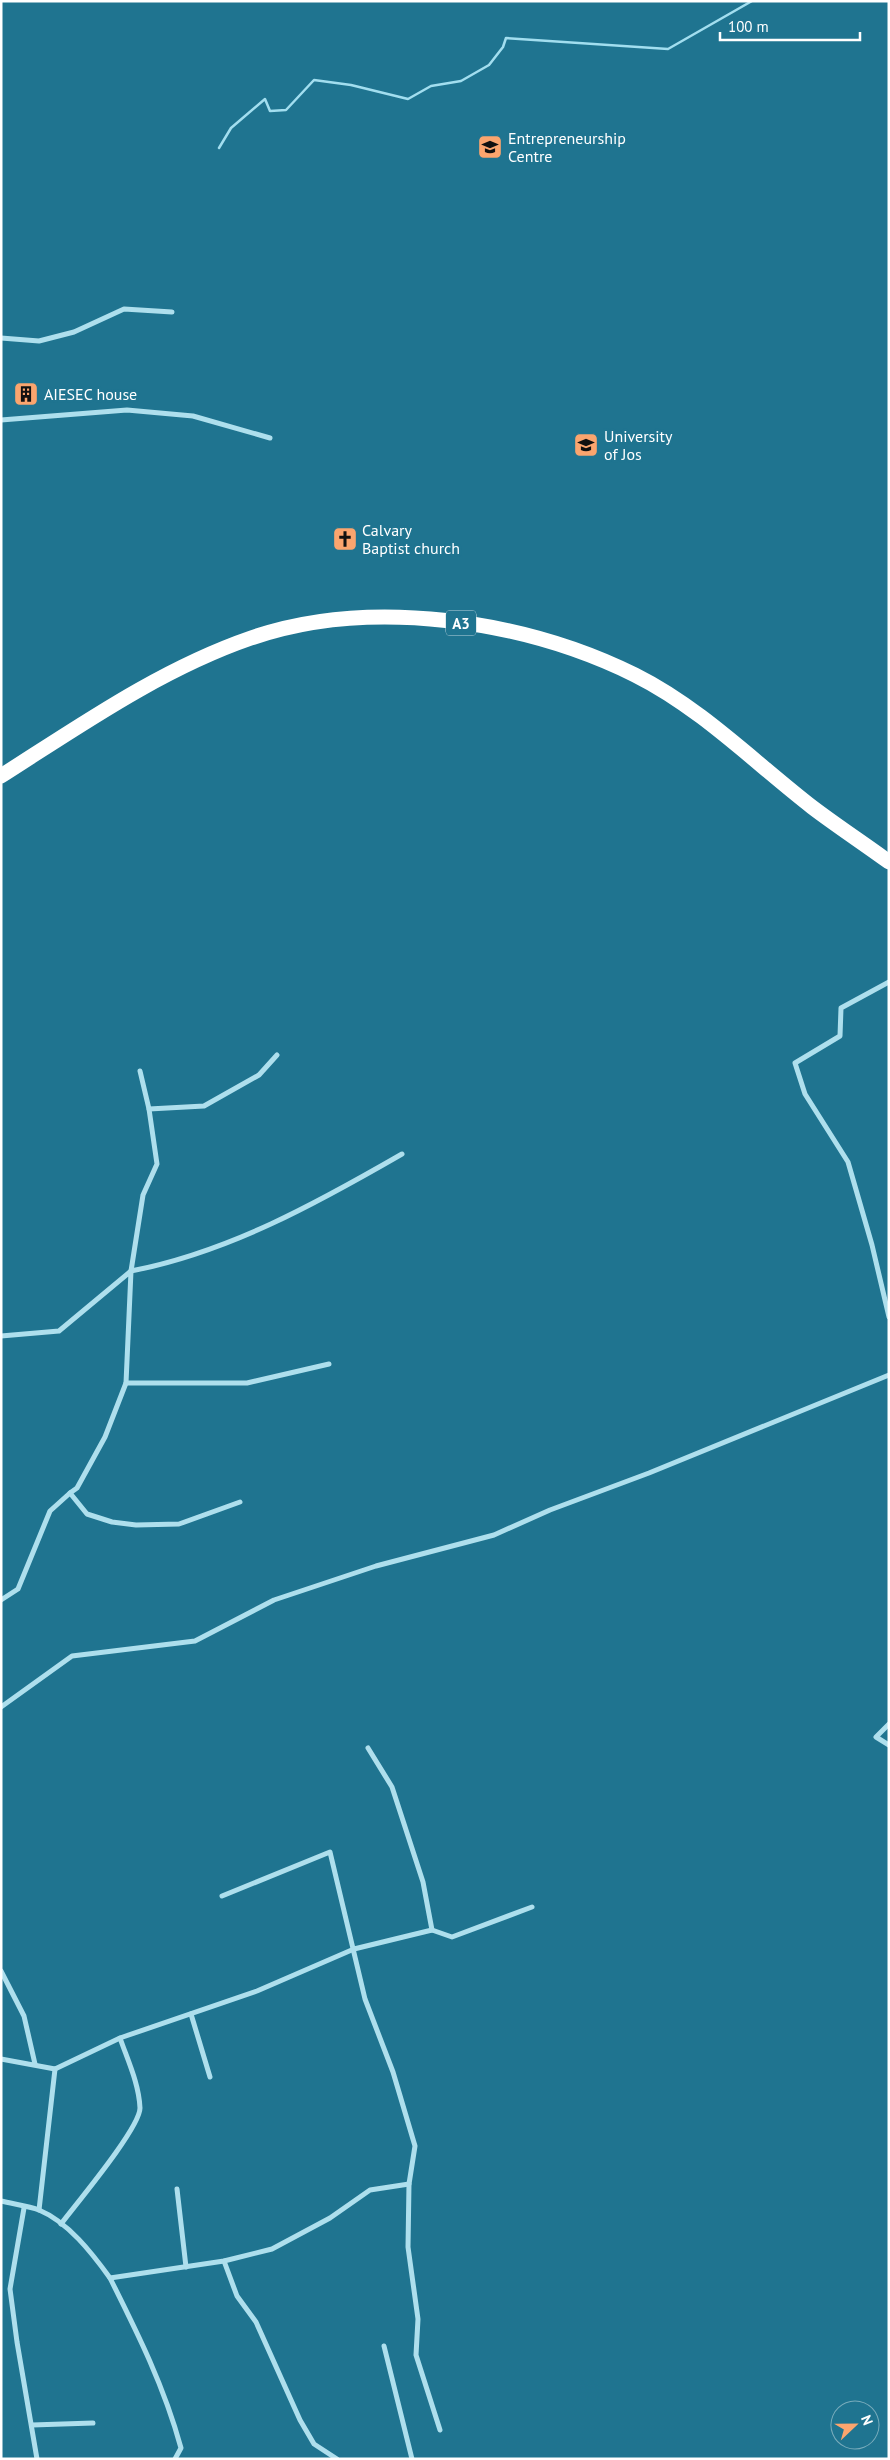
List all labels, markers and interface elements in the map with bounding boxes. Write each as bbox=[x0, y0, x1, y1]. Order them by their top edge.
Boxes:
scale bar bbox=[720, 10, 860, 42]
text: 100 m bbox=[728, 17, 769, 36]
place label: Entrepreneurship Centre bbox=[508, 128, 626, 166]
school or university icon: Entrepreneurship Centre bbox=[477, 134, 503, 160]
building icon: AIESEC house bbox=[13, 381, 39, 407]
place label: AIESEC house bbox=[44, 384, 137, 404]
place label: University of Jos bbox=[604, 426, 673, 464]
school or university icon: University of Jos bbox=[573, 432, 599, 458]
place label: Calvary Baptist church bbox=[362, 520, 460, 558]
church icon: Calvary Baptist church bbox=[332, 526, 358, 552]
road number: A3 bbox=[446, 610, 476, 636]
north arrow bbox=[830, 2400, 880, 2450]
text: N bbox=[857, 2412, 877, 2428]

